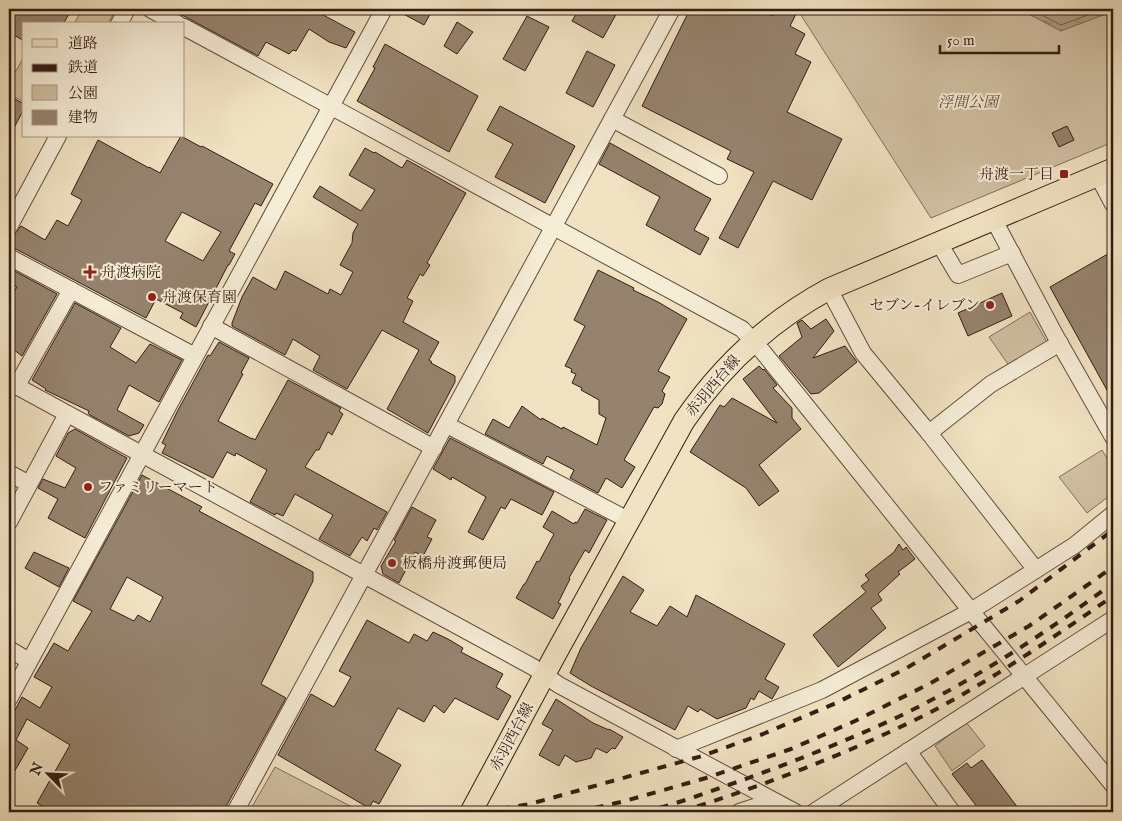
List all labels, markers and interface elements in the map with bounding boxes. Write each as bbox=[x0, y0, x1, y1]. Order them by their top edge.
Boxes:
legend bbox=[22, 22, 185, 138]
scale bar bbox=[940, 22, 1058, 54]
text: 50 m bbox=[947, 31, 975, 50]
text: 道路 bbox=[68, 34, 98, 53]
text: 鉄道 bbox=[68, 58, 98, 77]
text: 公園 bbox=[68, 84, 98, 103]
park label: 浮間公園 bbox=[938, 93, 1001, 112]
text: 建物 bbox=[68, 108, 98, 127]
place label: 舟渡一丁目 bbox=[979, 165, 1054, 184]
marker: 舟渡一丁目 bbox=[1058, 168, 1070, 180]
place label: 舟渡病院 bbox=[101, 263, 161, 282]
marker: 舟渡病院 bbox=[83, 265, 97, 279]
place label: 舟渡保育園 bbox=[162, 288, 237, 307]
marker: 舟渡保育園 bbox=[146, 291, 158, 303]
place label: セブン-イレブン bbox=[869, 296, 980, 315]
marker: セブン-イレブン bbox=[984, 299, 996, 311]
street label: 赤羽西台線 bbox=[682, 351, 744, 421]
place label: ファミリーマート bbox=[98, 478, 218, 497]
marker: ファミリーマート bbox=[82, 481, 94, 493]
place label: 板橋舟渡郵便局 bbox=[402, 554, 507, 573]
marker: 板橋舟渡郵便局 bbox=[386, 557, 398, 569]
street label: 赤羽西台線 bbox=[486, 699, 538, 775]
north arrow bbox=[22, 748, 72, 798]
text: N bbox=[26, 760, 48, 779]

